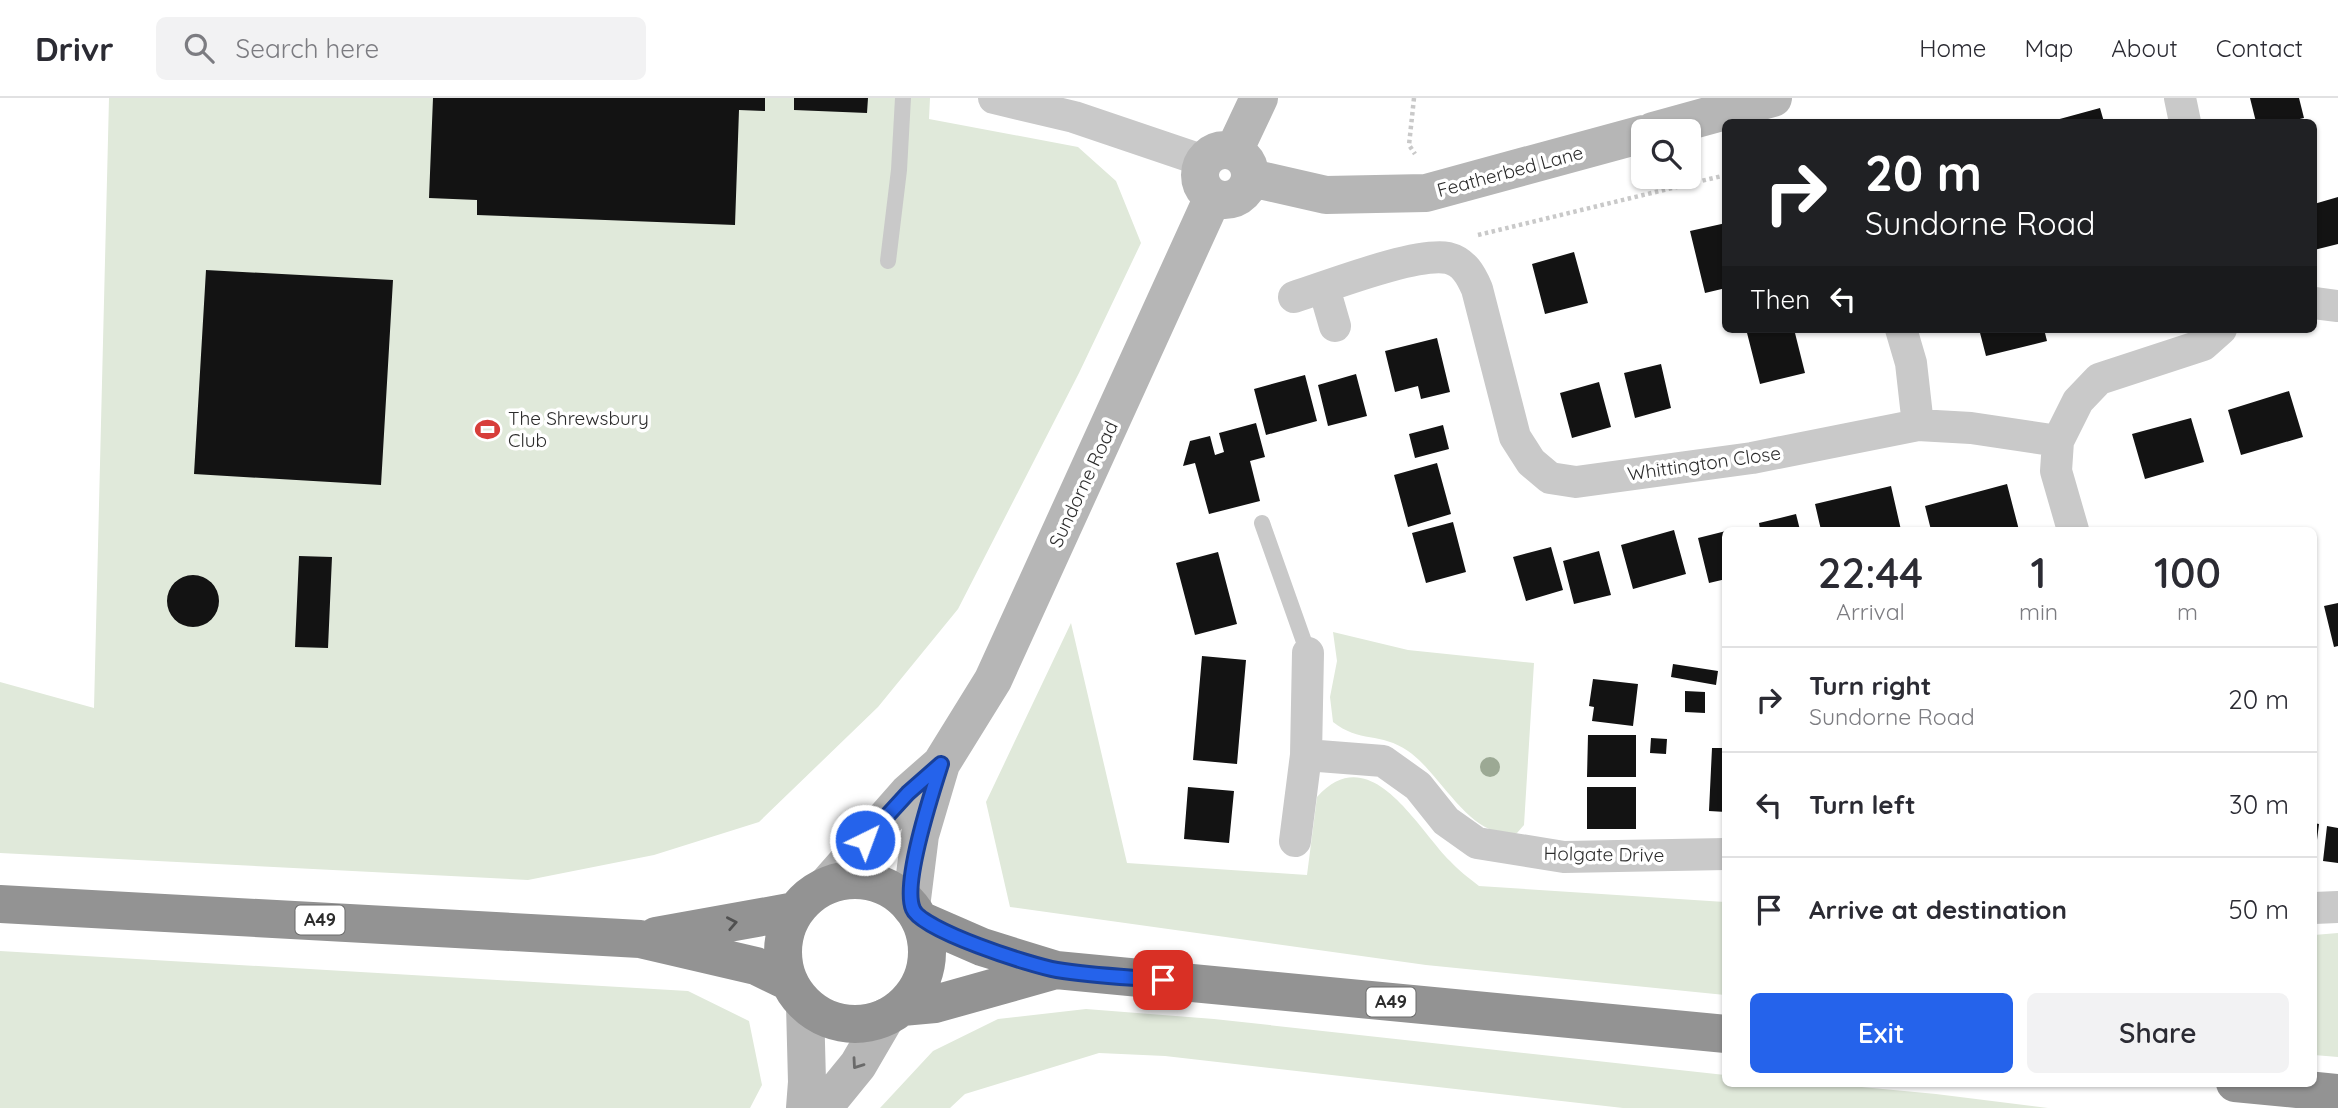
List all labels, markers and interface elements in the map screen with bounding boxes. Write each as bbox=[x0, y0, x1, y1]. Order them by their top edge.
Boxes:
search box bbox=[156, 17, 646, 80]
text: Drivr bbox=[35, 28, 114, 69]
icon: search bbox=[180, 29, 218, 67]
text: Search here bbox=[236, 32, 379, 65]
text: Home bbox=[1919, 33, 1986, 63]
text: Map bbox=[2024, 33, 2073, 63]
text: About bbox=[2111, 33, 2178, 63]
text: Contact bbox=[2216, 33, 2303, 63]
map controls bbox=[1631, 119, 1701, 189]
button: search bbox=[1631, 119, 1701, 189]
street label: Featherbed Lane bbox=[1434, 140, 1586, 202]
text: 20 m bbox=[1865, 142, 1982, 203]
icon: right bbox=[1750, 147, 1841, 238]
text: Sundorne Road bbox=[1865, 203, 2095, 243]
icon: left bbox=[1824, 280, 1862, 318]
text: Then bbox=[1750, 283, 1810, 316]
place label: The Shrewsbury Club bbox=[508, 406, 649, 452]
sports icon: The Shrewsbury Club bbox=[474, 415, 502, 443]
street label: Sundorne Road bbox=[1043, 417, 1123, 551]
street label: Whittington Close bbox=[1626, 440, 1782, 486]
text: 22:44 bbox=[1818, 546, 1923, 599]
text: 1 bbox=[2031, 546, 2047, 599]
text: 100 bbox=[2154, 546, 2221, 599]
text: Arrival bbox=[1836, 597, 1905, 626]
text: min bbox=[2019, 597, 2058, 626]
text: m bbox=[2177, 597, 2198, 626]
text: Turn right bbox=[1809, 669, 1931, 702]
icon: right bbox=[1750, 681, 1788, 719]
text: 20 m bbox=[2228, 683, 2289, 716]
text: Sundorne Road bbox=[1809, 702, 1975, 731]
icon: left bbox=[1750, 786, 1788, 824]
text: Turn left bbox=[1809, 788, 1916, 821]
text: 30 m bbox=[2229, 788, 2289, 821]
position arrow bbox=[828, 803, 902, 877]
street label: Holgate Drive bbox=[1543, 841, 1665, 867]
icon: arrive bbox=[1750, 891, 1788, 929]
text: Arrive at destination bbox=[1809, 893, 2067, 926]
text: 50 m bbox=[2229, 893, 2289, 926]
road number: A49 bbox=[296, 906, 344, 934]
one-way arrow bbox=[726, 917, 738, 932]
pin bbox=[1133, 950, 1193, 1010]
icon: arrive bbox=[1144, 961, 1182, 999]
road number: A49 bbox=[1366, 988, 1416, 1016]
button: Exit bbox=[1750, 993, 2013, 1073]
button: Share bbox=[2027, 993, 2289, 1073]
one-way arrow bbox=[853, 1056, 865, 1069]

